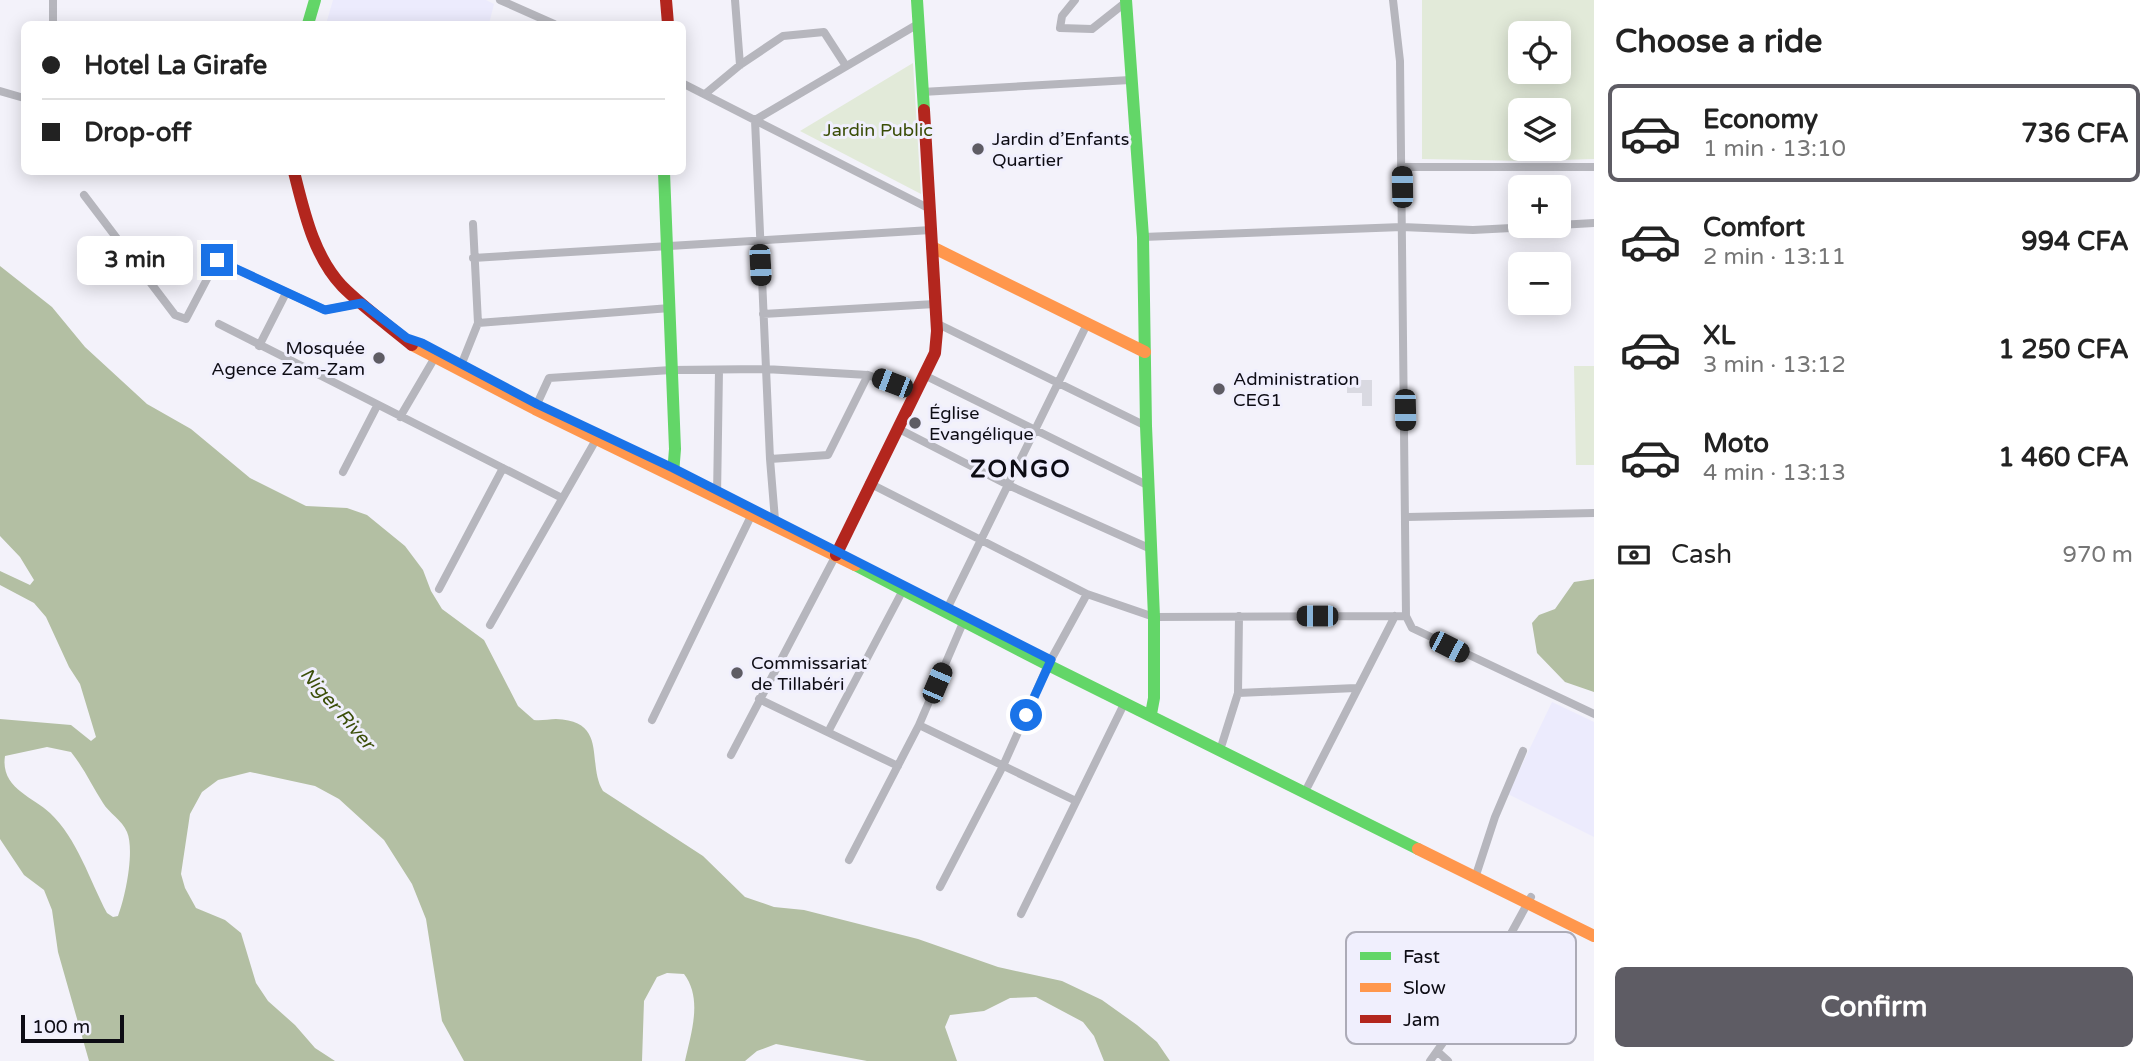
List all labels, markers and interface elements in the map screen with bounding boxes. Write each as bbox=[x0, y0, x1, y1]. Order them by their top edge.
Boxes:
map controls bbox=[1508, 21, 1571, 315]
button: locate bbox=[1508, 21, 1571, 84]
text: Choose a ride bbox=[1615, 23, 1822, 61]
text: Hotel La Girafe bbox=[84, 50, 267, 81]
button: layers bbox=[1508, 98, 1571, 161]
icon: car bbox=[1619, 102, 1682, 165]
text: Economy bbox=[1703, 104, 1818, 135]
text: Drop-off bbox=[84, 117, 191, 148]
text: 736 CFA bbox=[2021, 118, 2129, 149]
park label: Jardin Public bbox=[823, 119, 933, 141]
place label: Jardin d’Enfants Quartier bbox=[992, 128, 1129, 171]
text: 1 min · 13:10 bbox=[1703, 135, 1846, 163]
marker: Jardin d’Enfants Quartier bbox=[970, 141, 986, 157]
car bbox=[1392, 166, 1413, 208]
button: + bbox=[1508, 175, 1571, 238]
icon: car bbox=[1619, 210, 1682, 273]
text: Comfort bbox=[1703, 212, 1805, 243]
text: 994 CFA bbox=[2021, 226, 2129, 257]
callout: 3 min bbox=[77, 236, 192, 284]
car bbox=[749, 243, 772, 287]
text: 2 min · 13:11 bbox=[1703, 243, 1846, 271]
route end bbox=[201, 244, 233, 276]
text: 3 min bbox=[104, 246, 166, 274]
button: − bbox=[1508, 252, 1571, 315]
icon: car bbox=[1619, 318, 1682, 381]
text: XL bbox=[1703, 320, 1735, 351]
text: 1 250 CFA bbox=[1998, 334, 2129, 365]
place label: Mosquée Agence Zam-Zam bbox=[211, 337, 365, 380]
marker: Mosquée Agence Zam-Zam bbox=[371, 350, 387, 366]
text: 3 min · 13:12 bbox=[1703, 351, 1846, 379]
car bbox=[869, 366, 916, 400]
place label: Administration CEG1 bbox=[1233, 368, 1360, 411]
marker: Administration CEG1 bbox=[1211, 381, 1227, 397]
car bbox=[1395, 389, 1416, 431]
place label: Église Evangélique bbox=[929, 402, 1034, 445]
marker: Église Evangélique bbox=[907, 415, 923, 431]
icon: car bbox=[1619, 426, 1682, 489]
text: Moto bbox=[1703, 428, 1769, 459]
text: 1 460 CFA bbox=[1998, 442, 2129, 473]
district label: ZONGO bbox=[970, 455, 1072, 484]
text: 4 min · 13:13 bbox=[1703, 459, 1846, 487]
icon: cash bbox=[1615, 536, 1653, 574]
text: Cash bbox=[1671, 539, 1732, 570]
text: 970 m bbox=[2063, 541, 2133, 569]
car bbox=[1297, 606, 1339, 627]
car bbox=[1426, 628, 1473, 666]
place label: Commissariat de Tillabéri bbox=[751, 652, 867, 695]
car bbox=[920, 660, 955, 706]
water label: Niger River bbox=[296, 663, 380, 756]
marker: Commissariat de Tillabéri bbox=[729, 665, 745, 681]
route start bbox=[1010, 699, 1042, 731]
legend bbox=[1346, 932, 1576, 1044]
text: Fast bbox=[1403, 946, 1440, 968]
button: Confirm bbox=[1615, 967, 2133, 1047]
text: Slow bbox=[1403, 977, 1446, 999]
text: Jam bbox=[1403, 1009, 1440, 1031]
scale bar bbox=[21, 1012, 124, 1044]
text: 100 m bbox=[32, 1016, 90, 1038]

